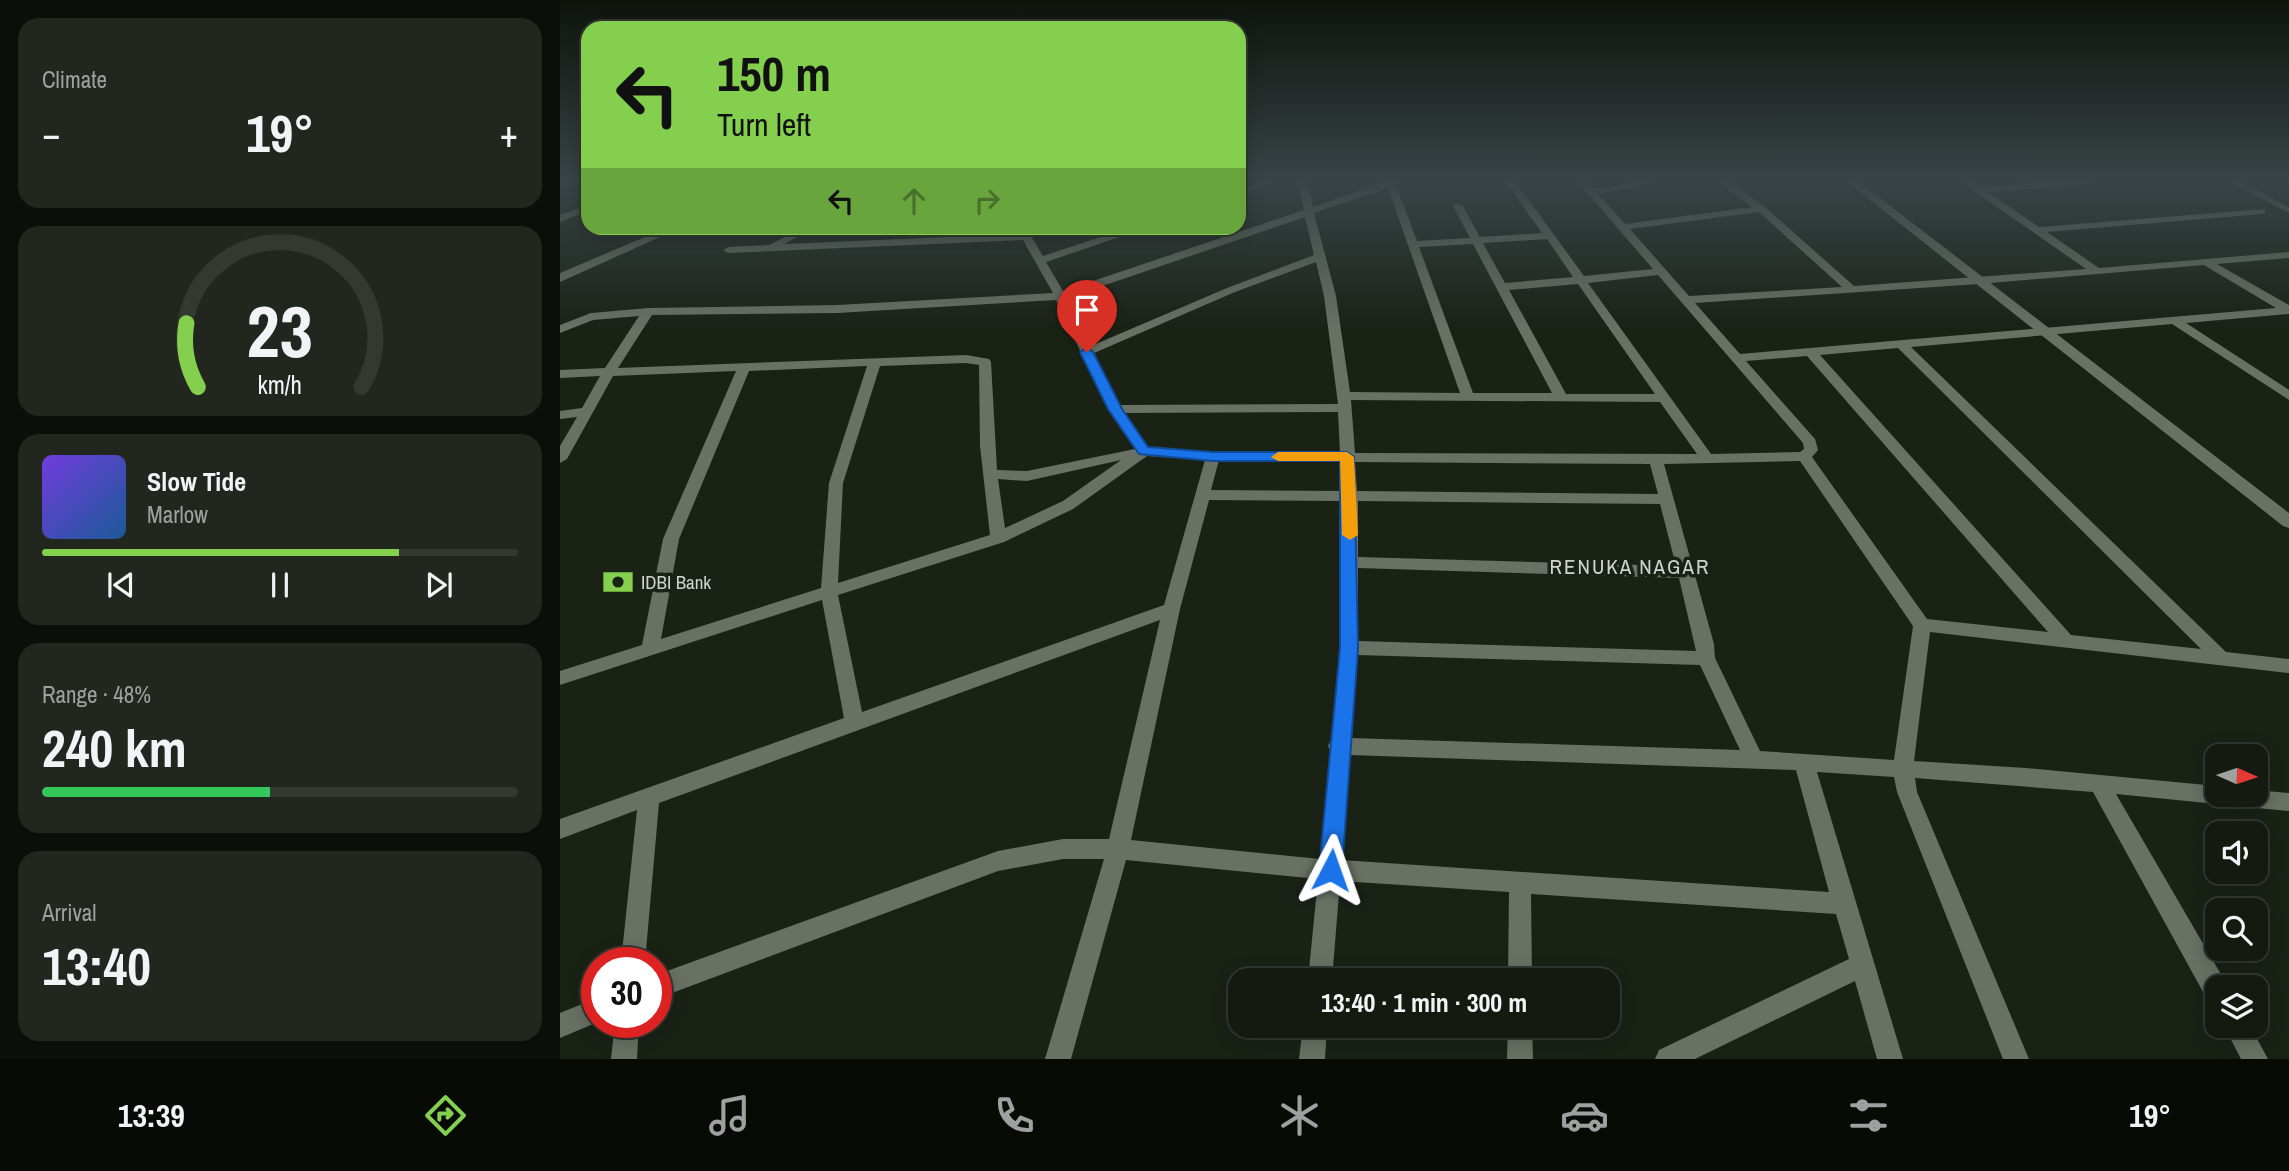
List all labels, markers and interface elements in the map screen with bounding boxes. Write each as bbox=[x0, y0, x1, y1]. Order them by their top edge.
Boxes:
text: 150 m bbox=[717, 40, 831, 106]
icon: left bbox=[602, 49, 693, 140]
text: Climate bbox=[42, 64, 107, 95]
text: 19° bbox=[246, 98, 314, 168]
text: Turn left bbox=[717, 103, 811, 146]
text: − bbox=[42, 108, 60, 159]
text: + bbox=[500, 108, 518, 159]
icon: left bbox=[822, 182, 860, 220]
icon: ahead bbox=[895, 182, 933, 220]
icon: right bbox=[968, 182, 1006, 220]
pin bbox=[1057, 280, 1117, 352]
text: 23 bbox=[247, 283, 313, 381]
icon: arrive bbox=[1068, 291, 1106, 329]
text: km/h bbox=[258, 368, 302, 402]
text: Slow Tide bbox=[147, 464, 246, 499]
text: Marlow bbox=[147, 499, 208, 530]
district label: RENUKA NAGAR bbox=[1550, 552, 1710, 581]
bank icon: IDBI Bank bbox=[601, 565, 635, 599]
icon: previous bbox=[102, 566, 140, 604]
icon: pause bbox=[261, 566, 299, 604]
icon: next bbox=[420, 566, 458, 604]
place label: IDBI Bank bbox=[641, 569, 711, 595]
text: Range · 48% bbox=[42, 679, 151, 710]
text: 240 km bbox=[42, 713, 187, 783]
north arrow bbox=[2205, 744, 2268, 807]
map controls bbox=[2205, 744, 2268, 1038]
button: sound bbox=[2205, 821, 2268, 884]
position arrow bbox=[1294, 833, 1368, 907]
text: Arrival bbox=[42, 897, 97, 928]
button: search bbox=[2205, 898, 2268, 961]
text: 13:40 bbox=[42, 931, 151, 1001]
speed limit sign: 30 bbox=[581, 947, 672, 1038]
button: layers bbox=[2205, 975, 2268, 1038]
text: 13:40 · 1 min · 300 m bbox=[1321, 985, 1527, 1020]
icon: directions bbox=[421, 1091, 470, 1140]
icon: music bbox=[705, 1091, 754, 1140]
icon: phone bbox=[990, 1091, 1039, 1140]
icon: climate bbox=[1275, 1091, 1324, 1140]
icon: car bbox=[1560, 1091, 1609, 1140]
icon: filters bbox=[1844, 1091, 1893, 1140]
text: 13:39 bbox=[118, 1094, 185, 1137]
text: 19° bbox=[2129, 1094, 2171, 1137]

